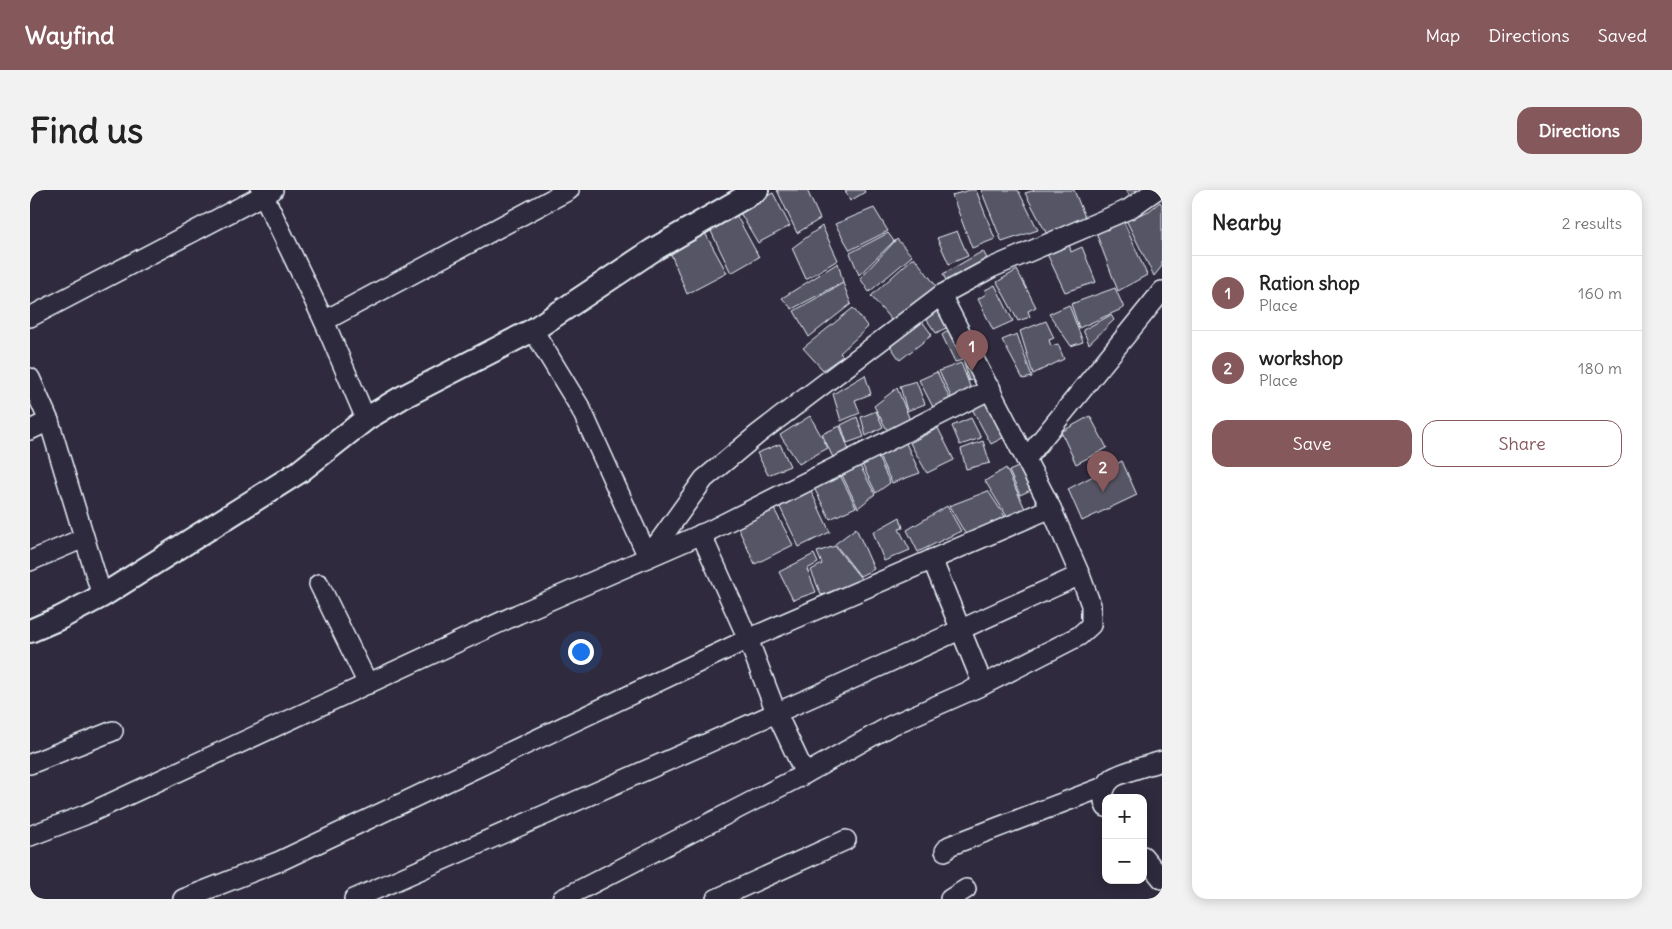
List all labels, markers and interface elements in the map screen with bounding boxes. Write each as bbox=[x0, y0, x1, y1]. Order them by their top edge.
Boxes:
text: Wayfind bbox=[25, 20, 114, 50]
text: Map bbox=[1425, 24, 1460, 47]
text: Directions bbox=[1488, 24, 1570, 47]
text: Saved bbox=[1598, 24, 1647, 47]
button: Directions bbox=[1517, 107, 1642, 154]
text: Find us bbox=[30, 108, 143, 152]
text: Nearby bbox=[1212, 209, 1282, 236]
text: 2 results bbox=[1562, 213, 1622, 233]
text: Ration shop bbox=[1259, 271, 1360, 295]
text: 1 bbox=[1225, 283, 1231, 303]
text: 160 m bbox=[1578, 283, 1622, 303]
text: Place bbox=[1259, 295, 1298, 315]
pin: 1 bbox=[956, 330, 988, 371]
text: workshop bbox=[1259, 346, 1343, 370]
text: 2 bbox=[1224, 358, 1232, 378]
text: 180 m bbox=[1578, 358, 1622, 378]
text: Place bbox=[1259, 370, 1298, 390]
button: Save bbox=[1212, 420, 1412, 467]
button: Share bbox=[1422, 420, 1622, 467]
pin: 2 bbox=[1087, 451, 1119, 492]
your location bbox=[568, 639, 594, 665]
map controls bbox=[1102, 794, 1147, 884]
button: + bbox=[1102, 794, 1147, 839]
button: − bbox=[1102, 839, 1147, 884]

